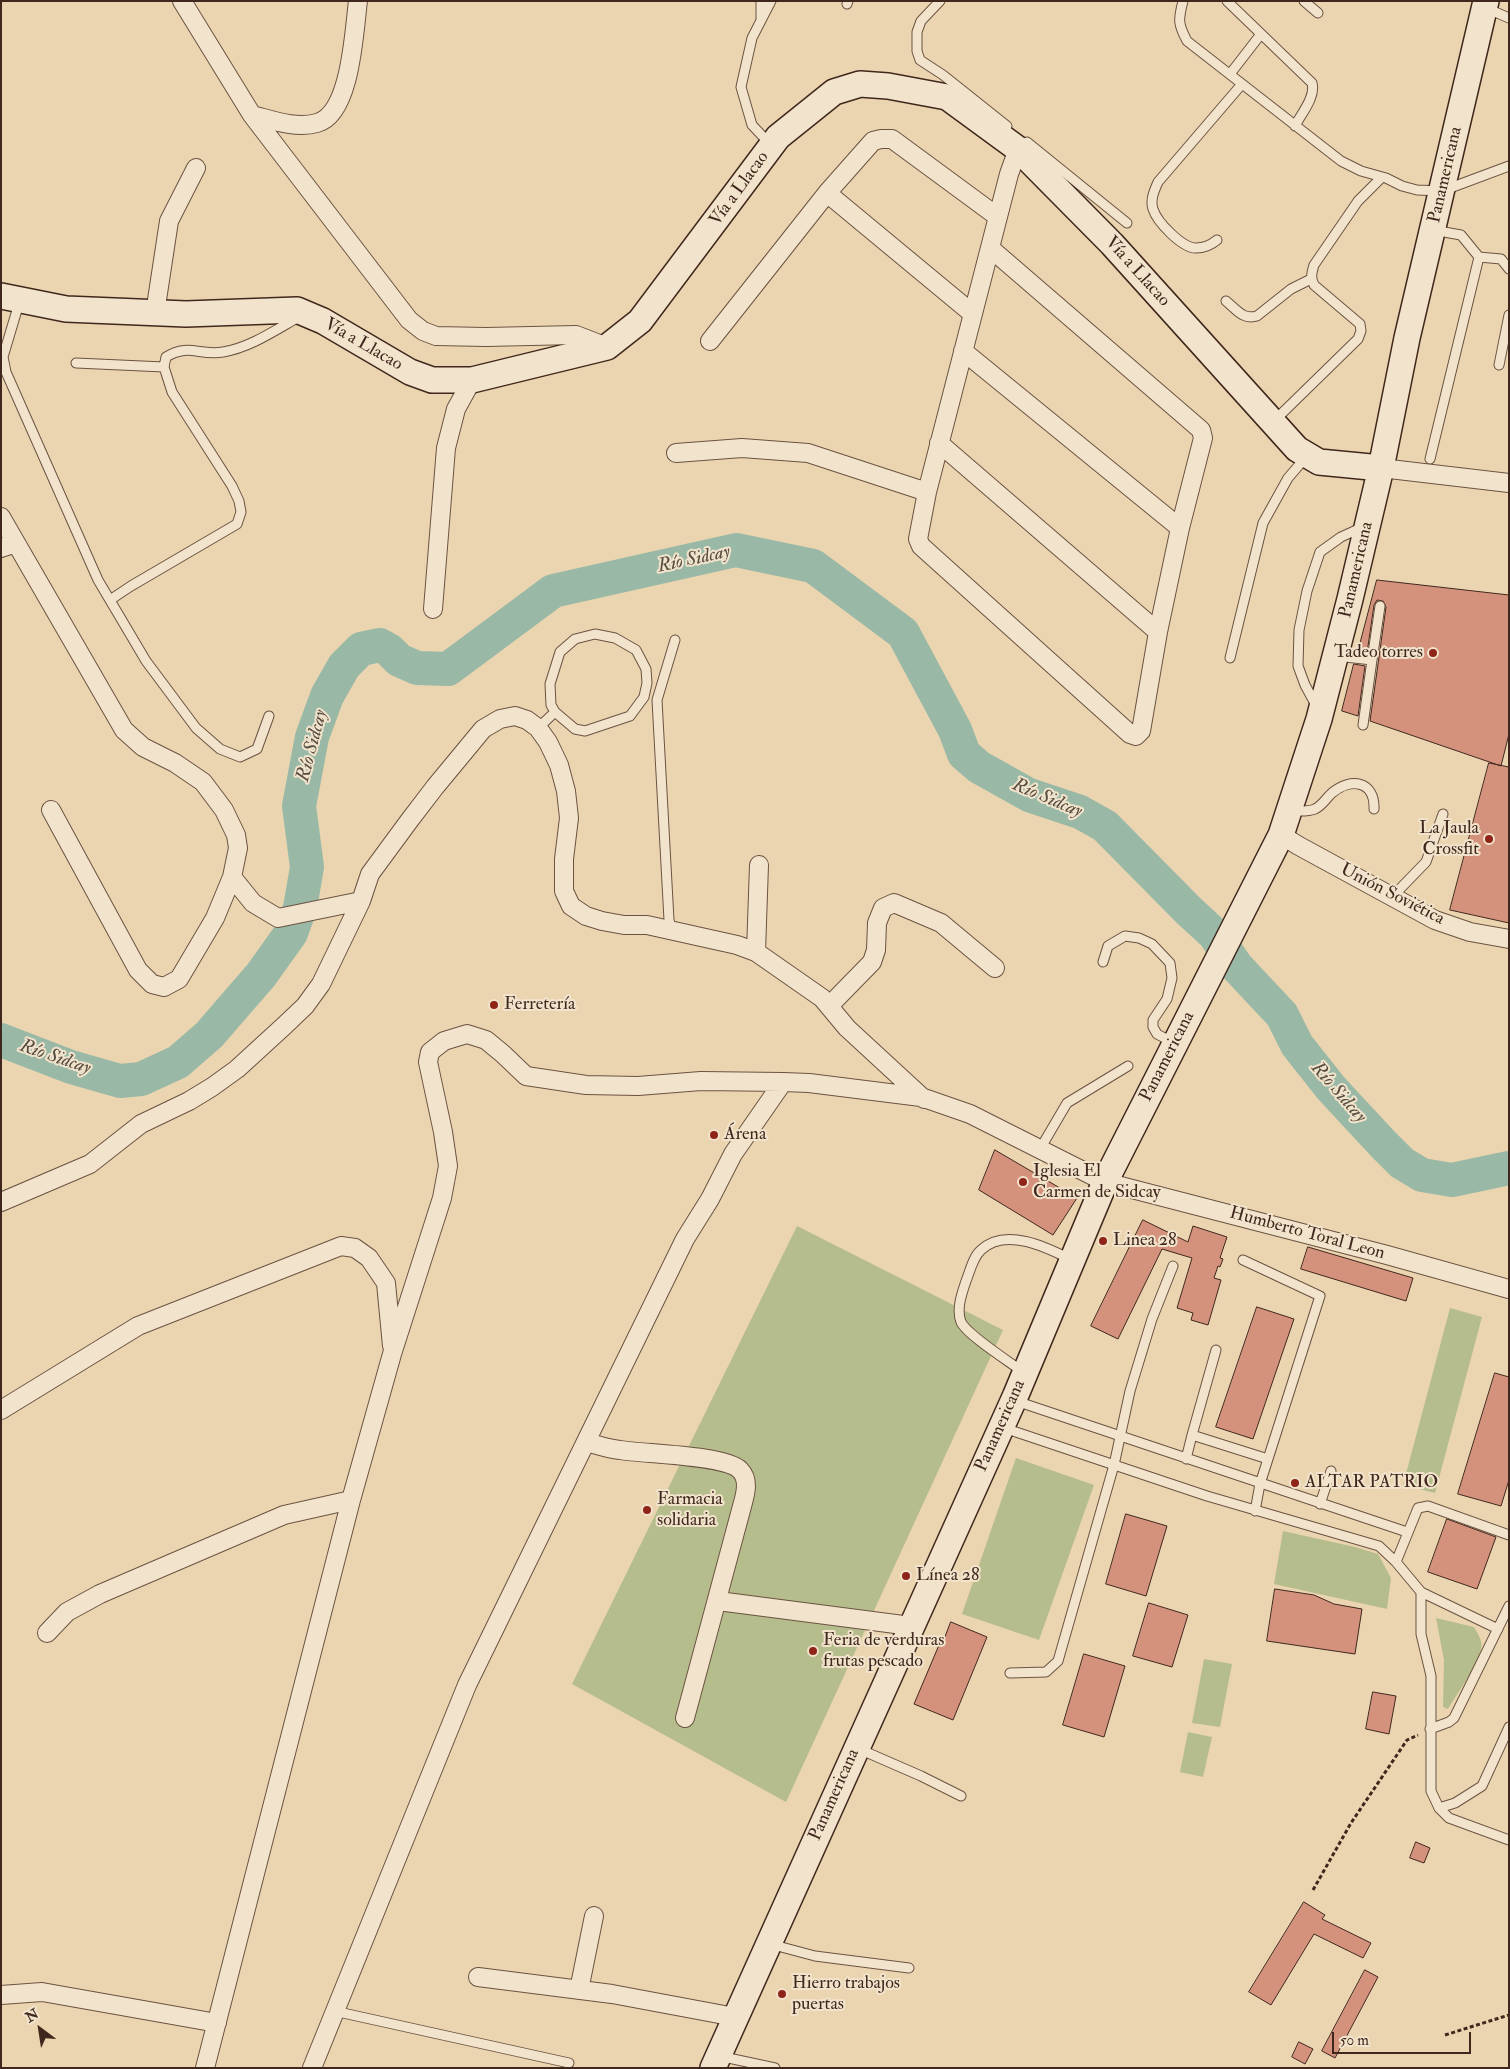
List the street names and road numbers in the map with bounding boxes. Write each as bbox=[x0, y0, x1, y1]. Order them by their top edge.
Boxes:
street label: Panamericana bbox=[1424, 125, 1468, 225]
street label: Vía a Llacao bbox=[706, 148, 774, 230]
street label: Vía a Llacao bbox=[1100, 233, 1174, 311]
street label: Vía a Llacao bbox=[320, 314, 406, 376]
street label: Panamericana bbox=[1335, 520, 1379, 620]
street label: Unión Soviética bbox=[1336, 859, 1448, 931]
street label: Panamericana bbox=[1136, 1008, 1200, 1106]
street label: Humberto Toral Leon bbox=[1227, 1203, 1387, 1265]
street label: Panamericana bbox=[971, 1377, 1031, 1475]
street label: Panamericana bbox=[805, 1746, 865, 1844]

